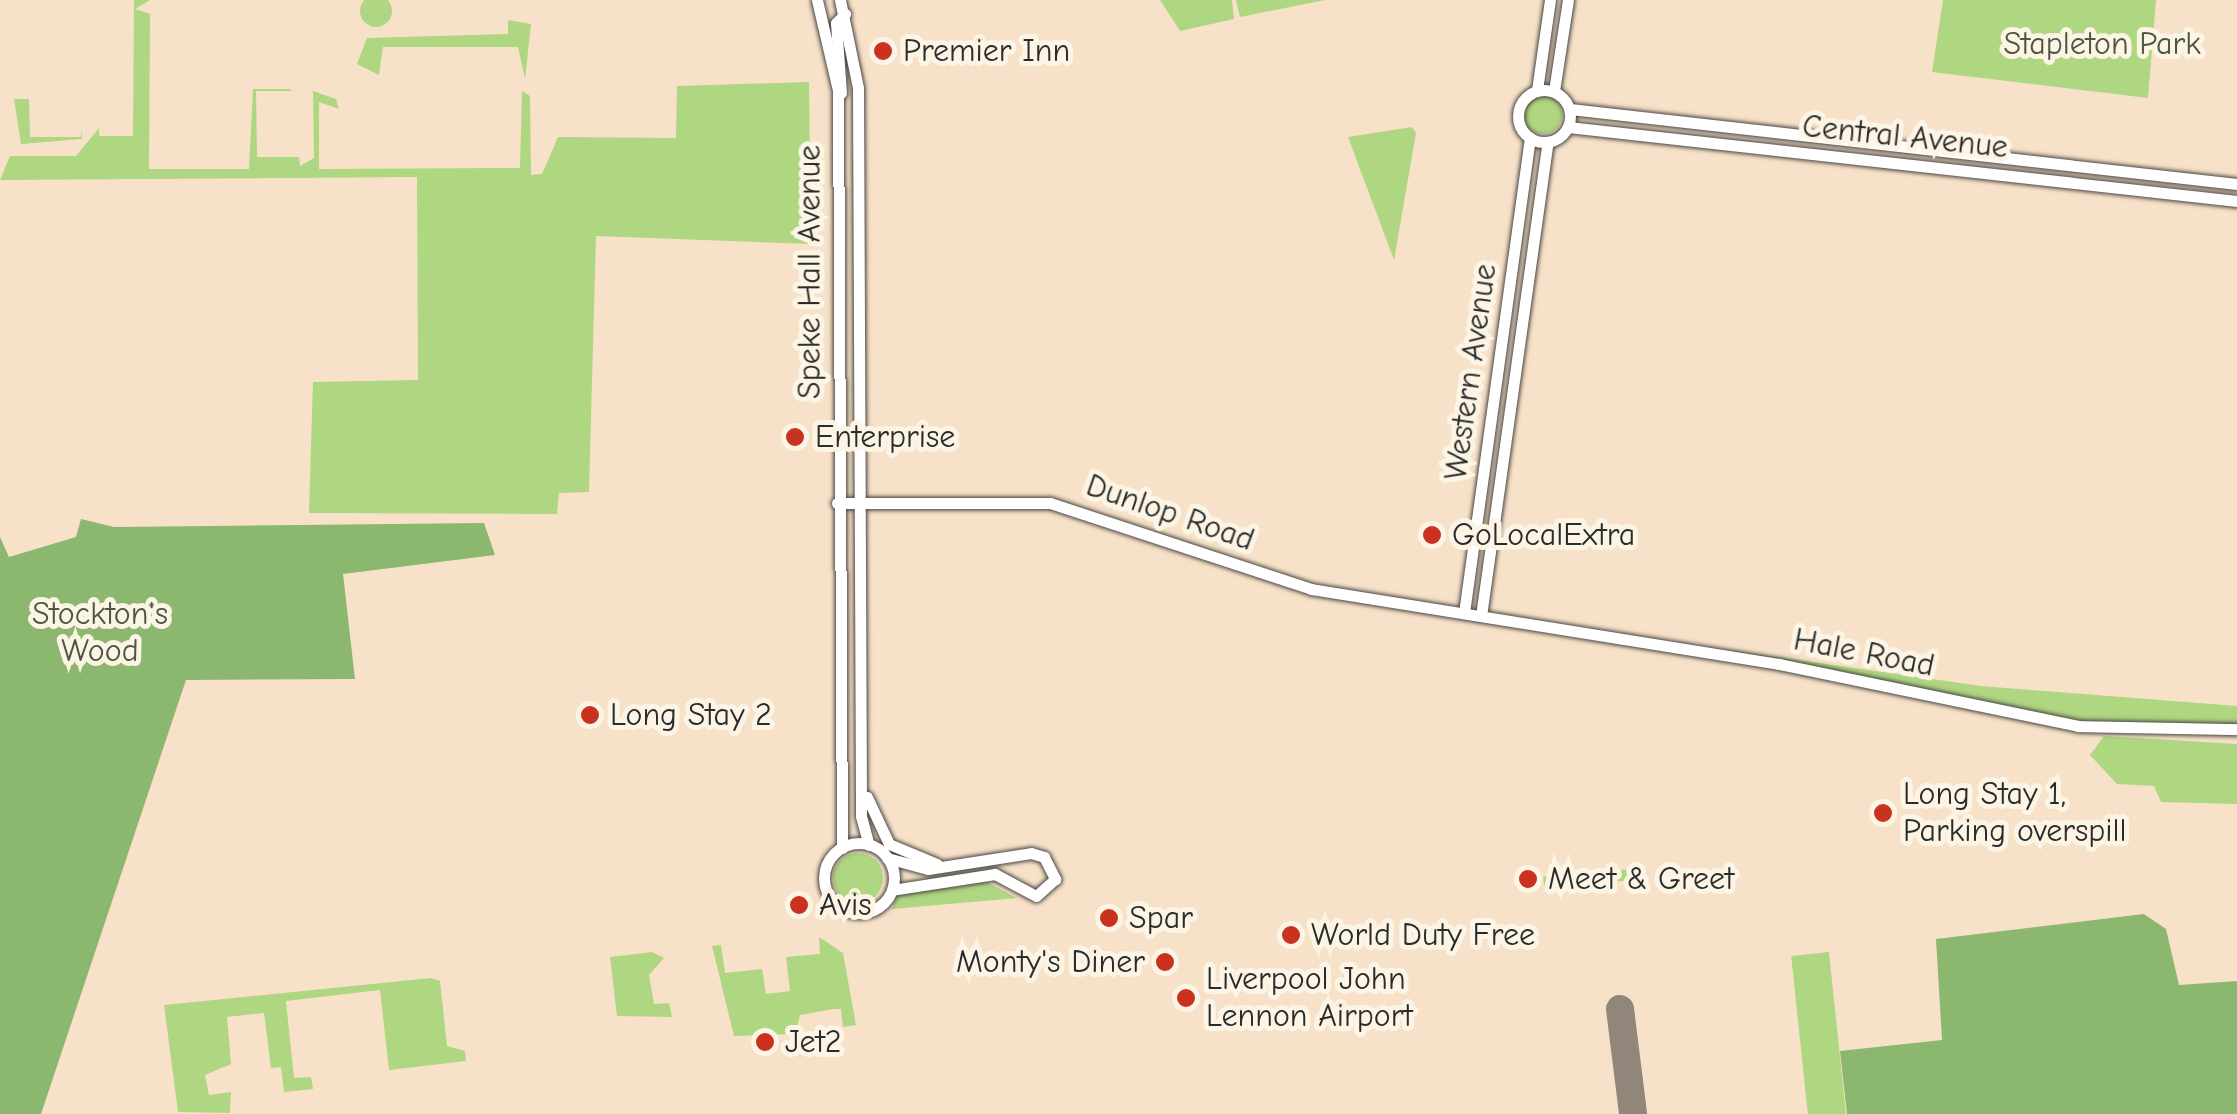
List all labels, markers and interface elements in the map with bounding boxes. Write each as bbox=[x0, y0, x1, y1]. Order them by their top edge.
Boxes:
park label: Stapleton Park bbox=[2003, 25, 2201, 63]
place label: Premier Inn bbox=[903, 32, 1070, 70]
marker: Premier Inn bbox=[872, 40, 894, 62]
street label: Central Avenue bbox=[1800, 107, 2010, 167]
street label: Speke Hall Avenue bbox=[791, 145, 829, 399]
street label: Western Avenue bbox=[1437, 262, 1505, 482]
place label: Enterprise bbox=[815, 418, 955, 456]
marker: Enterprise bbox=[784, 426, 806, 448]
street label: Dunlop Road bbox=[1081, 466, 1259, 560]
place label: GoLocalExtra bbox=[1452, 516, 1635, 554]
marker: GoLocalExtra bbox=[1421, 524, 1443, 546]
park label: Stockton's Wood bbox=[32, 596, 168, 671]
street label: Hale Road bbox=[1790, 621, 1938, 685]
place label: Long Stay 2 bbox=[610, 696, 772, 734]
marker: Long Stay 2 bbox=[579, 704, 601, 726]
place label: Long Stay 1, Parking overspill bbox=[1903, 776, 2127, 851]
marker: Long Stay 1, Parking overspill bbox=[1872, 802, 1894, 824]
place label: Meet & Greet bbox=[1548, 860, 1734, 898]
marker: Meet & Greet bbox=[1517, 868, 1539, 890]
place label: Avis bbox=[819, 886, 872, 924]
marker: Avis bbox=[788, 894, 810, 916]
place label: Spar bbox=[1129, 899, 1193, 937]
marker: Spar bbox=[1098, 907, 1120, 929]
place label: World Duty Free bbox=[1311, 916, 1535, 954]
marker: World Duty Free bbox=[1280, 924, 1302, 946]
place label: Monty's Diner bbox=[956, 943, 1145, 981]
marker: Monty's Diner bbox=[1154, 951, 1176, 973]
place label: Liverpool John Lennon Airport bbox=[1206, 961, 1413, 1036]
marker: Liverpool John Lennon Airport bbox=[1175, 987, 1197, 1009]
place label: Jet2 bbox=[785, 1023, 842, 1061]
marker: Jet2 bbox=[754, 1031, 776, 1053]

